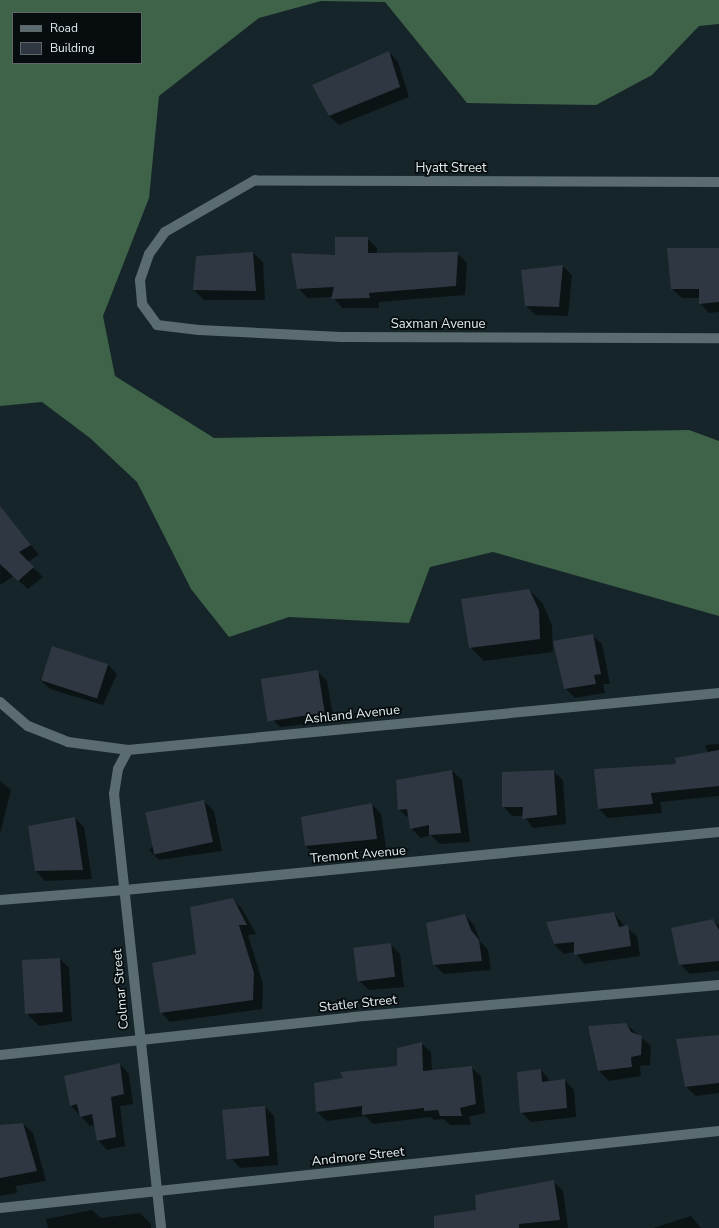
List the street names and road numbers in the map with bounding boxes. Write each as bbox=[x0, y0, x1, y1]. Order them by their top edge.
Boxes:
street label: Hyatt Street bbox=[415, 160, 487, 176]
street label: Saxman Avenue bbox=[391, 316, 485, 332]
street label: Ashland Avenue bbox=[303, 702, 401, 728]
street label: Tremont Avenue bbox=[309, 843, 407, 867]
street label: Colmar Street bbox=[110, 948, 132, 1030]
street label: Statler Street bbox=[318, 992, 398, 1016]
street label: Andmore Street bbox=[311, 1144, 405, 1170]

